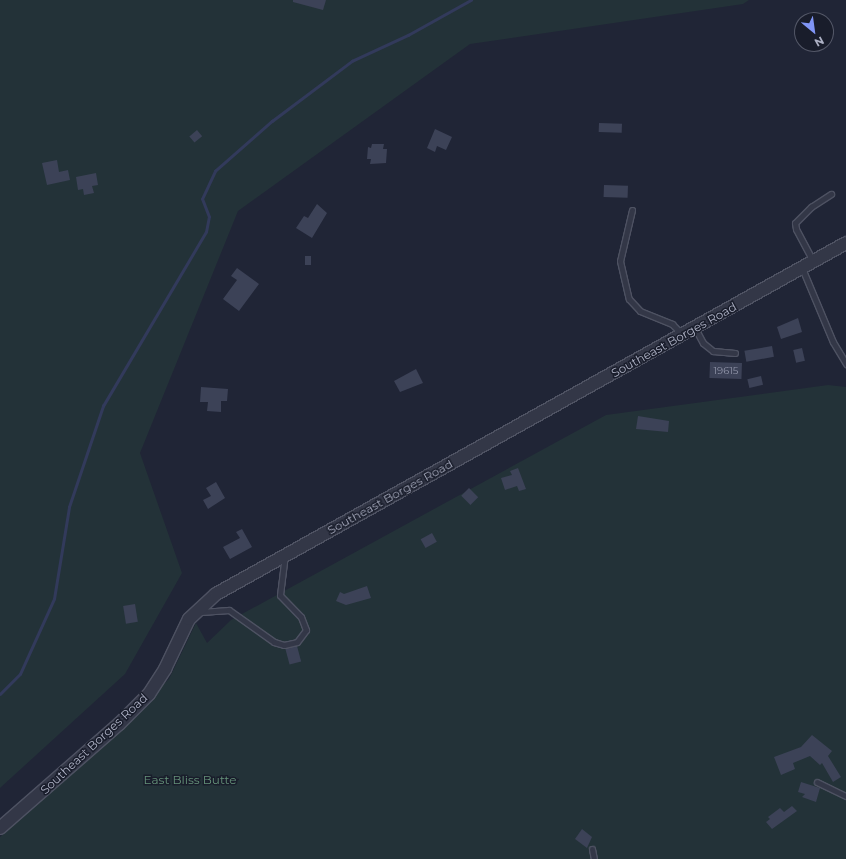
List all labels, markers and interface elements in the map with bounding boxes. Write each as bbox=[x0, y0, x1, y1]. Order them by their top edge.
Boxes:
north arrow bbox=[794, 12, 834, 52]
text: N bbox=[812, 33, 827, 50]
street label: Southeast Borges Road bbox=[609, 300, 739, 380]
house number: 19615 bbox=[713, 365, 739, 377]
street label: Southeast Borges Road bbox=[325, 457, 455, 537]
street label: Southeast Borges Road bbox=[38, 691, 150, 797]
park label: East Bliss Butte bbox=[144, 773, 236, 787]

